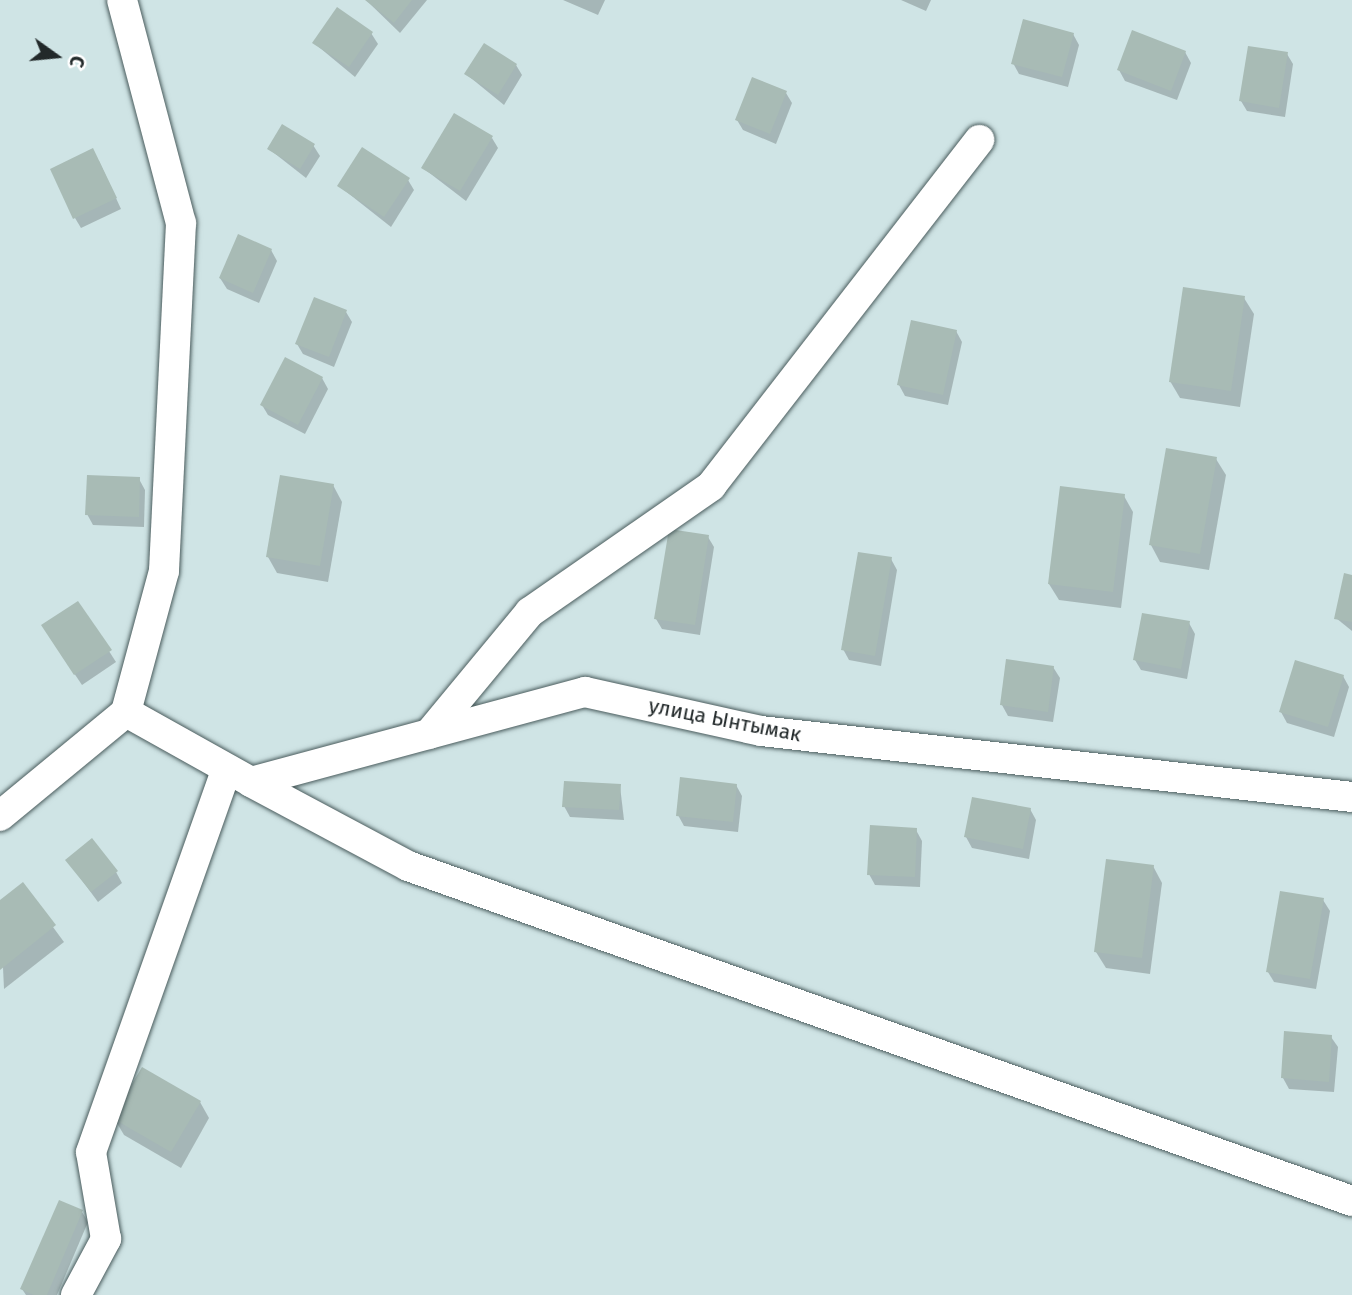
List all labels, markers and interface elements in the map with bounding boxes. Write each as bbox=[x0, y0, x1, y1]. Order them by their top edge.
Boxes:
north arrow bbox=[21, 21, 91, 91]
text: С bbox=[64, 53, 89, 70]
street label: улица Ынтымак bbox=[647, 693, 803, 747]

